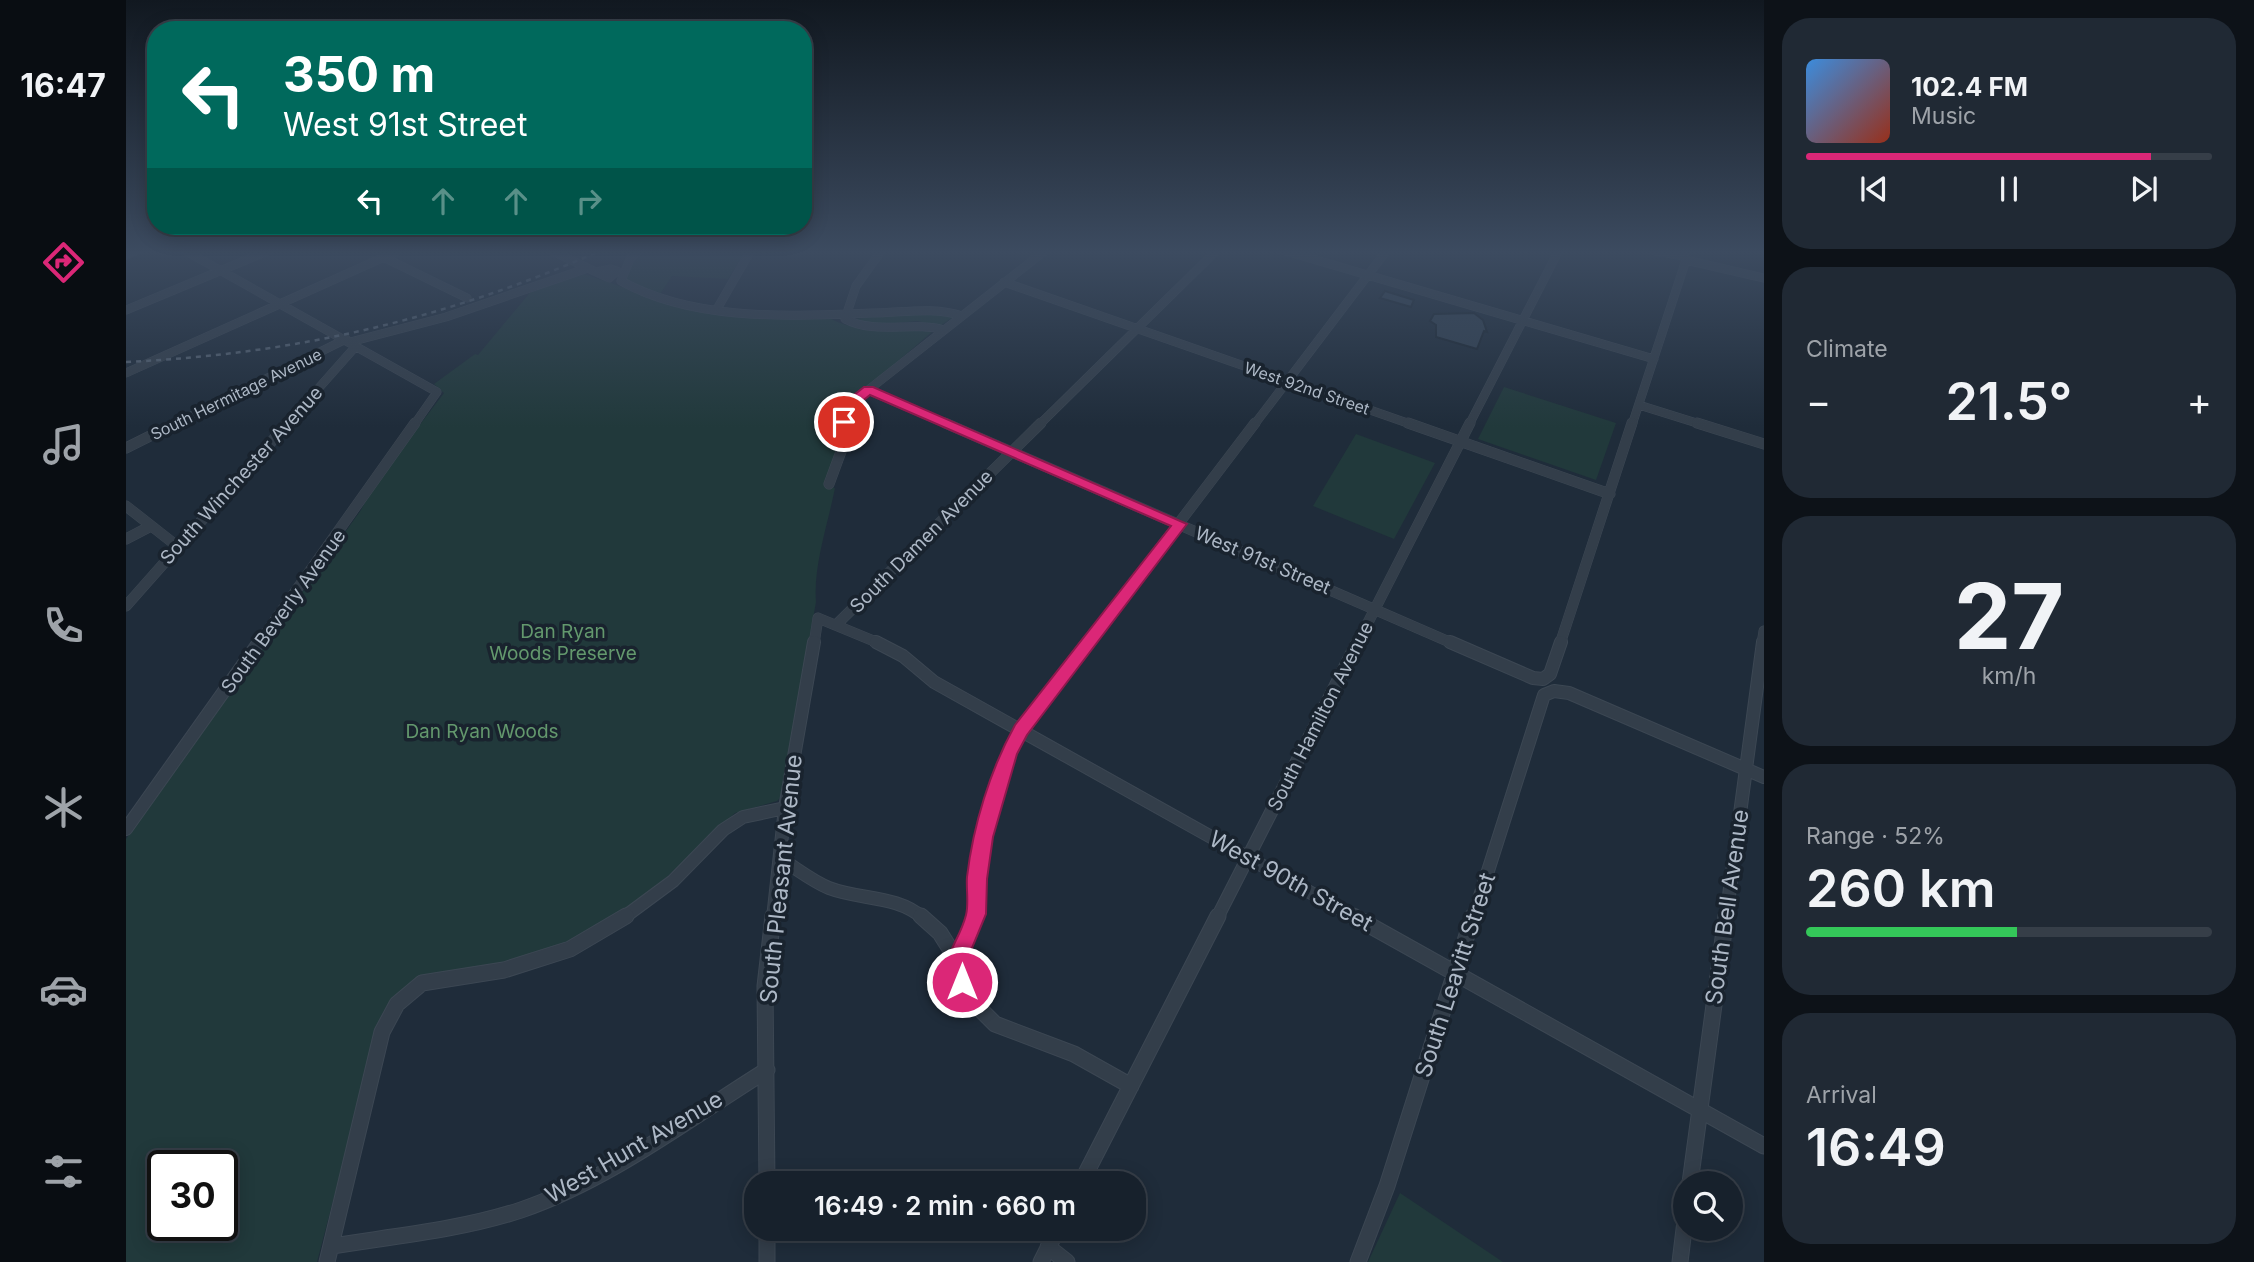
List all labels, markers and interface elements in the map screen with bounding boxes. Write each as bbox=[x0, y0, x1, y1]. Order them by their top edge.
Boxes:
text: 350 m bbox=[283, 45, 435, 104]
icon: left bbox=[168, 49, 259, 140]
text: 16:47 bbox=[20, 66, 106, 105]
text: 102.4 FM bbox=[1911, 71, 2028, 102]
text: Music bbox=[1911, 102, 1976, 130]
text: West 91st Street bbox=[283, 105, 527, 144]
icon: previous bbox=[1855, 170, 1893, 208]
icon: pause bbox=[1990, 170, 2028, 208]
icon: next bbox=[2125, 170, 2163, 208]
icon: left bbox=[351, 182, 389, 220]
icon: ahead bbox=[424, 182, 462, 220]
icon: ahead bbox=[497, 182, 535, 220]
icon: right bbox=[570, 182, 608, 220]
icon: directions bbox=[39, 238, 88, 287]
text: Climate bbox=[1806, 335, 1888, 363]
street label: South Hermitage Avenue bbox=[147, 344, 325, 444]
street label: West 92nd Street bbox=[1242, 357, 1372, 419]
text: 21.5° bbox=[1946, 370, 2072, 433]
text: − bbox=[1806, 378, 1831, 424]
text: + bbox=[2187, 378, 2212, 424]
street label: South Winchester Avenue bbox=[155, 382, 327, 569]
pin bbox=[814, 392, 874, 452]
icon: arrive bbox=[825, 403, 863, 441]
icon: music bbox=[39, 420, 88, 469]
street label: South Damen Avenue bbox=[845, 465, 998, 618]
street label: West 91st Street bbox=[1192, 522, 1334, 599]
street label: South Beverly Avenue bbox=[216, 525, 351, 698]
text: 27 bbox=[1954, 561, 2064, 671]
icon: phone bbox=[39, 601, 88, 650]
street label: South Hamilton Avenue bbox=[1263, 618, 1378, 815]
park label: Dan Ryan Woods Preserve bbox=[489, 620, 637, 665]
text: km/h bbox=[1982, 662, 2036, 690]
park label: Dan Ryan Woods bbox=[405, 720, 559, 743]
street label: South Pleasant Avenue bbox=[754, 753, 808, 1005]
icon: climate bbox=[39, 783, 88, 832]
street label: South Bell Avenue bbox=[1699, 808, 1755, 1006]
text: Range · 52% bbox=[1806, 822, 1945, 850]
street label: West 90th Street bbox=[1204, 824, 1378, 938]
text: 260 km bbox=[1806, 857, 1996, 920]
street label: South Leavitt Street bbox=[1409, 869, 1501, 1081]
position arrow bbox=[925, 945, 999, 1019]
icon: car bbox=[39, 965, 88, 1014]
text: Arrival bbox=[1806, 1081, 1877, 1109]
street label: West Hunt Avenue bbox=[540, 1085, 728, 1209]
text: 16:49 bbox=[1806, 1116, 1946, 1179]
icon: filters bbox=[39, 1147, 88, 1196]
speed limit sign: 30 bbox=[147, 1150, 238, 1241]
map controls bbox=[1673, 1171, 1743, 1241]
button: search bbox=[1673, 1171, 1743, 1241]
text: 16:49 · 2 min · 660 m bbox=[814, 1190, 1076, 1221]

